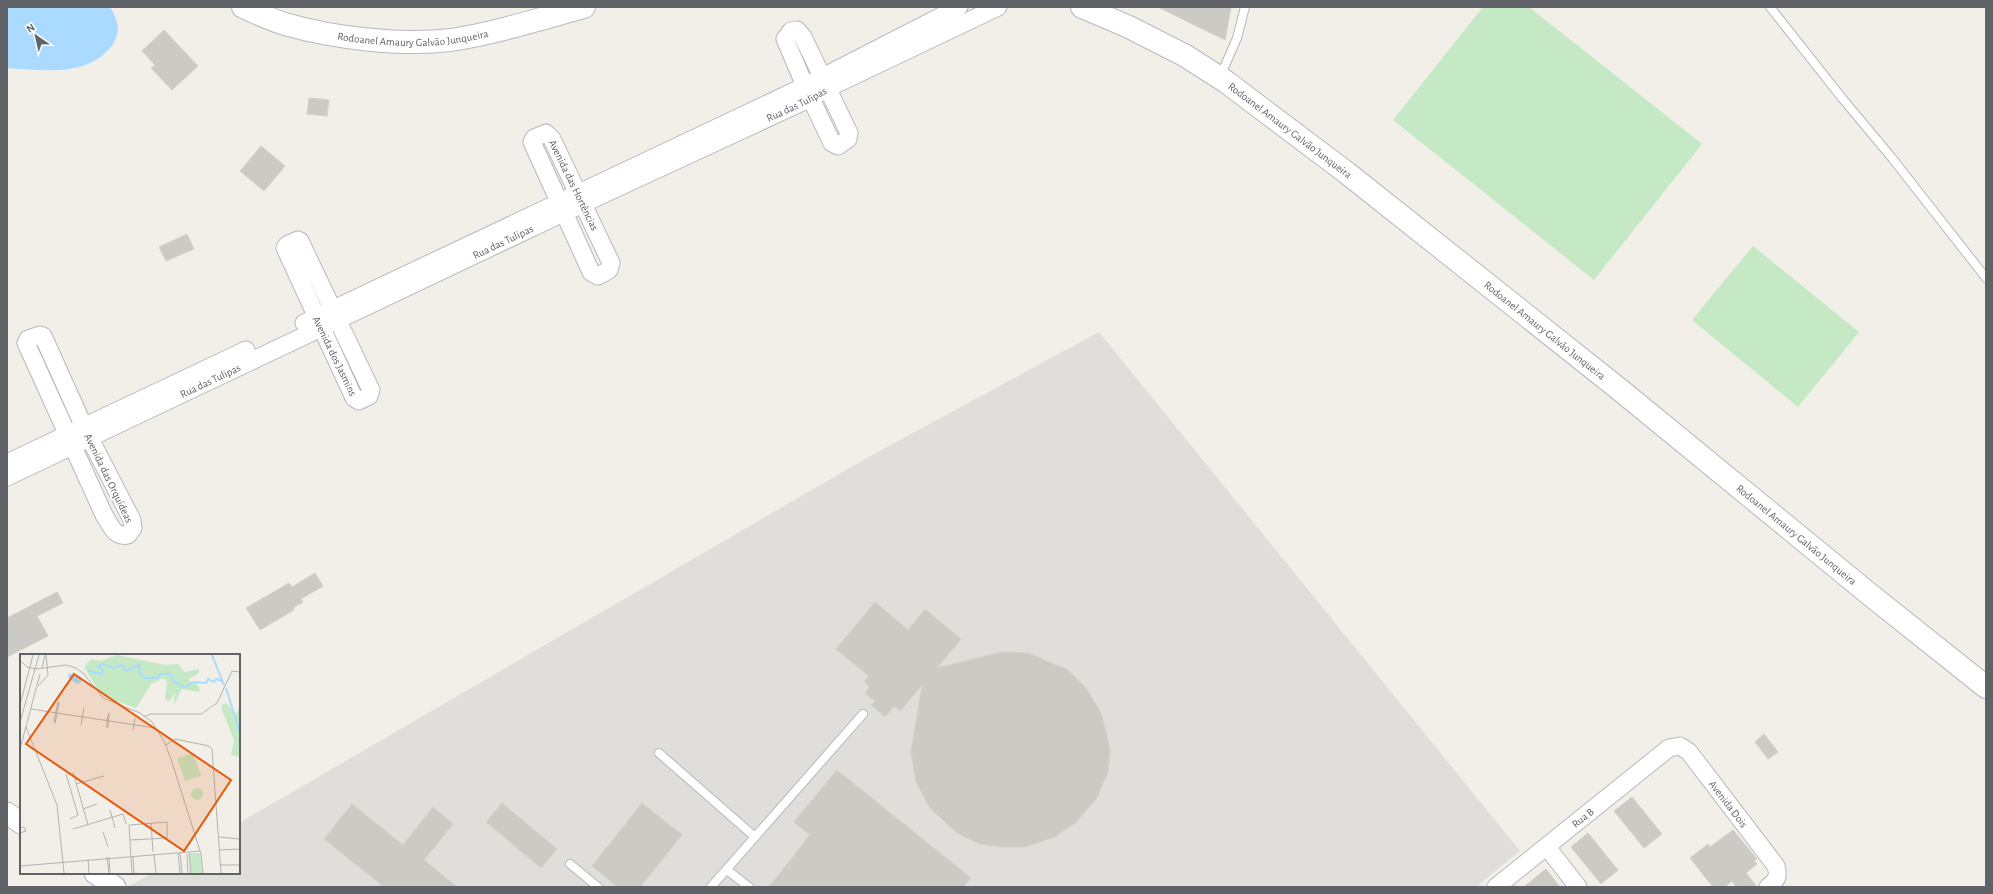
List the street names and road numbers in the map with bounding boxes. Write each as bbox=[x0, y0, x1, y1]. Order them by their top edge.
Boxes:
street label: Rodoanel Amaury Galvão Junqueira bbox=[337, 28, 489, 48]
street label: Rodoanel Amaury Galvão Junqueira bbox=[1226, 81, 1354, 181]
street label: Rua das Tulipas bbox=[765, 85, 829, 124]
street label: Avenida das Hortências bbox=[547, 138, 600, 232]
street label: Rua das Tulipas bbox=[471, 223, 535, 261]
street label: Rodoanel Amaury Galvão Junqueira bbox=[1482, 279, 1607, 382]
street label: Avenida dos Jasmins bbox=[310, 315, 359, 398]
street label: Rua das Tulipas bbox=[179, 362, 242, 400]
street label: Avenida das Orquídeas bbox=[82, 432, 135, 525]
street label: Rodoanel Amaury Galvão Junqueira bbox=[1734, 483, 1858, 587]
street label: Avenida Dois bbox=[1707, 778, 1749, 830]
street label: Rua B bbox=[1570, 806, 1596, 830]

